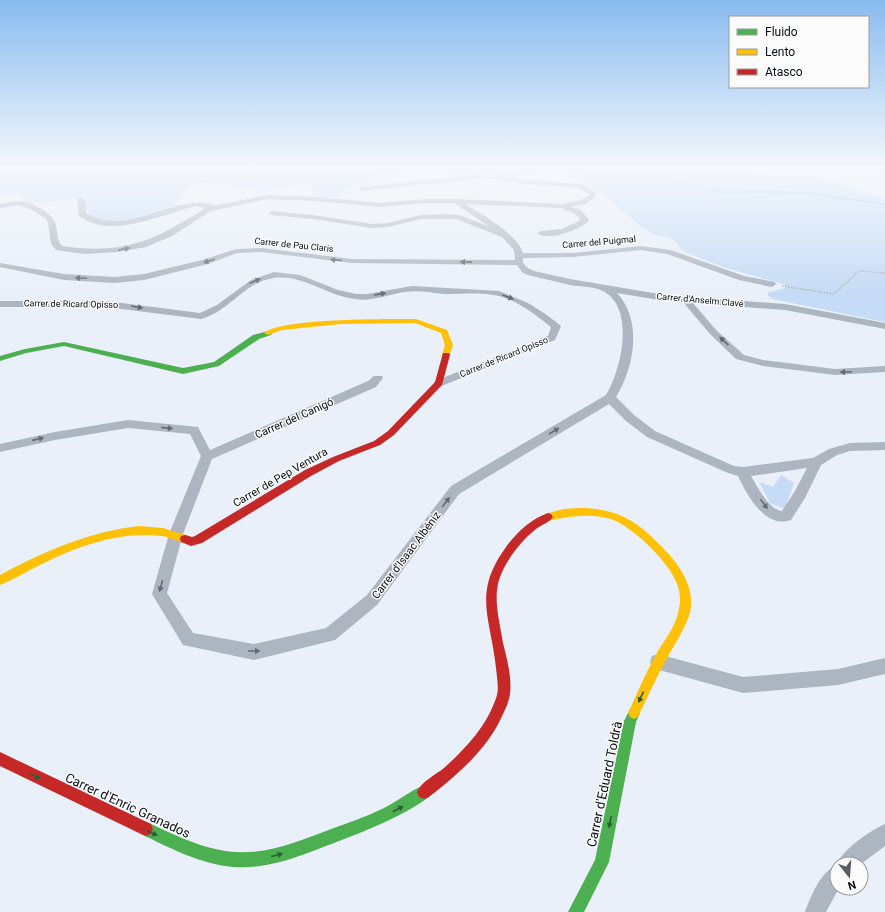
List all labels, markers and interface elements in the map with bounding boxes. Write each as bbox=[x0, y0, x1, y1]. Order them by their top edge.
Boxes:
legend bbox=[729, 16, 869, 88]
text: Fluido bbox=[765, 25, 798, 39]
text: Lento bbox=[765, 45, 795, 59]
text: Atasco bbox=[765, 65, 803, 79]
street label: Carrer del Puigmal bbox=[562, 234, 636, 250]
street label: Carrer de Pau Claris bbox=[254, 236, 334, 254]
one-way arrow bbox=[118, 246, 130, 252]
one-way arrow bbox=[330, 256, 342, 263]
one-way arrow bbox=[202, 258, 214, 264]
one-way arrow bbox=[459, 259, 472, 265]
one-way arrow bbox=[75, 274, 87, 281]
one-way arrow bbox=[249, 278, 261, 284]
one-way arrow bbox=[373, 291, 386, 297]
street label: Carrer d'Anselm Clavé bbox=[656, 291, 744, 309]
one-way arrow bbox=[503, 294, 514, 300]
street label: Carrer de Ricard Opisso bbox=[24, 298, 118, 310]
one-way arrow bbox=[131, 304, 143, 310]
street label: Carrer de Ricard Opisso bbox=[458, 335, 550, 379]
one-way arrow bbox=[719, 337, 729, 346]
one-way arrow bbox=[840, 368, 852, 375]
street label: Carrer del Canigó bbox=[253, 395, 335, 442]
one-way arrow bbox=[161, 424, 173, 431]
one-way arrow bbox=[548, 428, 560, 435]
one-way arrow bbox=[32, 436, 44, 442]
street label: Carrer de Pep Ventura bbox=[231, 445, 330, 510]
one-way arrow bbox=[442, 497, 450, 508]
one-way arrow bbox=[760, 499, 768, 510]
street label: Carrer d'Isaac Albéniz bbox=[369, 509, 444, 602]
one-way arrow bbox=[158, 580, 164, 592]
one-way arrow bbox=[247, 648, 260, 654]
one-way arrow bbox=[638, 691, 644, 702]
street label: Carrer d'Eduard Toldrà bbox=[584, 720, 625, 848]
street label: Carrer d'Enric Granados bbox=[63, 770, 193, 841]
one-way arrow bbox=[29, 773, 41, 779]
one-way arrow bbox=[392, 806, 404, 812]
one-way arrow bbox=[606, 816, 612, 828]
one-way arrow bbox=[146, 829, 158, 836]
one-way arrow bbox=[271, 852, 283, 858]
north arrow bbox=[829, 856, 869, 896]
text: N bbox=[846, 878, 857, 893]

